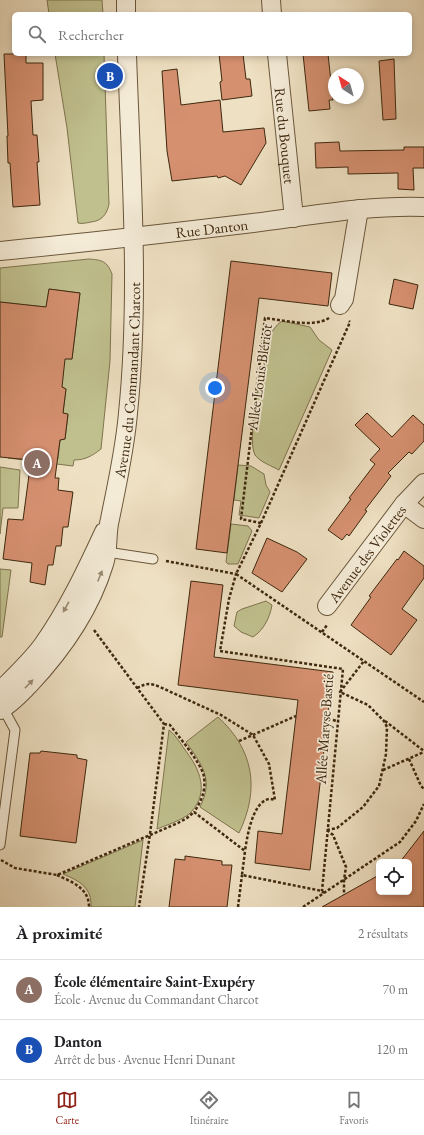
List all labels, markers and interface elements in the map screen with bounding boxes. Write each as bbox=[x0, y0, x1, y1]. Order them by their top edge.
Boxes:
search box bbox=[12, 12, 412, 56]
icon: search bbox=[26, 23, 48, 45]
text: Rechercher bbox=[58, 25, 124, 44]
pin: B bbox=[97, 61, 123, 91]
north arrow bbox=[328, 68, 364, 104]
street label: Rue du Bouquet bbox=[271, 87, 300, 185]
street label: Rue Danton bbox=[175, 214, 249, 242]
street label: Avenue du Commandant Charcot bbox=[109, 282, 144, 480]
street label: Allée Louis Blériot bbox=[242, 323, 276, 432]
your location bbox=[205, 378, 225, 398]
pin: A bbox=[24, 448, 50, 478]
street label: Avenue des Violettes bbox=[323, 501, 410, 607]
one-way arrow bbox=[97, 569, 103, 581]
one-way arrow bbox=[62, 602, 69, 613]
street label: Allée Maryse Bastié bbox=[311, 673, 337, 786]
one-way arrow bbox=[24, 679, 34, 689]
map controls bbox=[376, 859, 412, 895]
button: locate bbox=[376, 859, 412, 895]
text: À proximité bbox=[16, 922, 102, 944]
text: 2 résultats bbox=[358, 925, 408, 942]
text: École élémentaire Saint-Exupéry bbox=[54, 972, 255, 991]
text: A bbox=[24, 981, 34, 998]
text: 70 m bbox=[383, 981, 408, 998]
text: École · Avenue du Commandant Charcot bbox=[54, 991, 258, 1008]
text: Danton bbox=[54, 1032, 102, 1051]
text: B bbox=[25, 1041, 33, 1058]
text: 120 m bbox=[377, 1041, 408, 1058]
text: Arrêt de bus · Avenue Henri Dunant bbox=[54, 1051, 235, 1068]
tab: Carte bbox=[55, 1089, 79, 1127]
tab: Itinéraire bbox=[190, 1089, 228, 1127]
tab: Favoris bbox=[339, 1089, 369, 1127]

